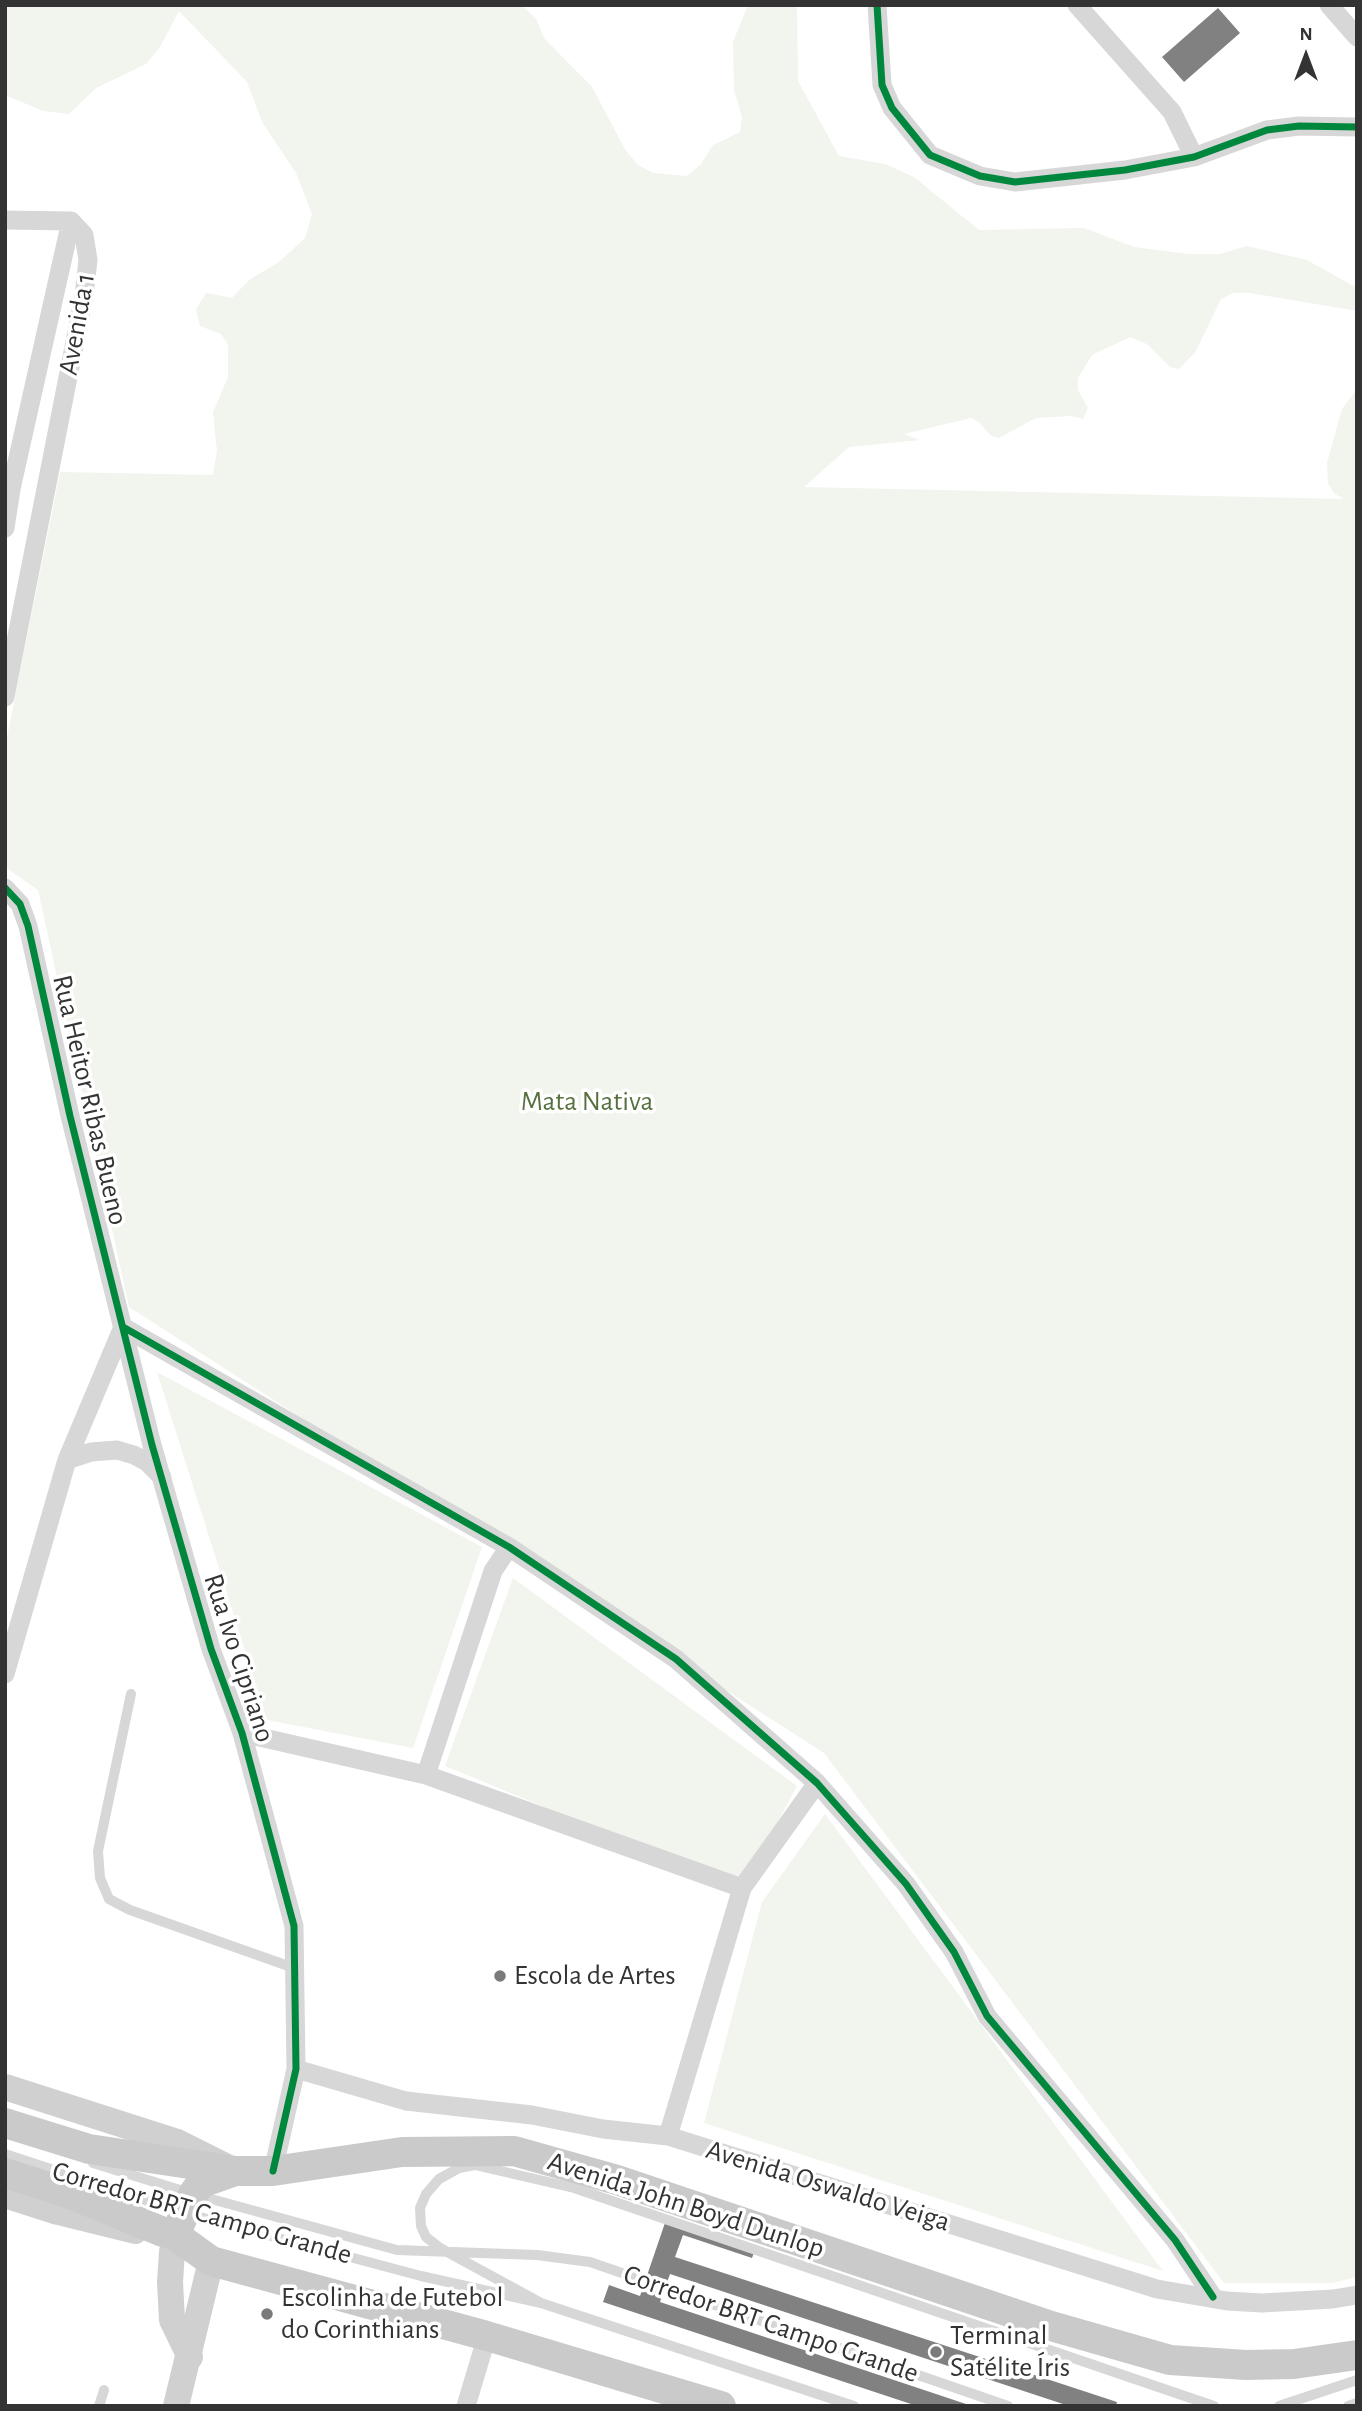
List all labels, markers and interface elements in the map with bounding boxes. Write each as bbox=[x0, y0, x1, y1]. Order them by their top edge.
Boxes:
north arrow bbox=[1271, 21, 1341, 91]
text: N bbox=[1299, 25, 1313, 44]
street label: Avenida 1 bbox=[52, 270, 102, 378]
street label: Rua Heitor Ribas Bueno bbox=[45, 972, 135, 1228]
park label: Mata Nativa bbox=[521, 1085, 653, 1119]
street label: Rua Ivo Cipriano bbox=[196, 1569, 282, 1747]
place label: Escola de Artes bbox=[514, 1959, 676, 1993]
marker: Escola de Artes bbox=[492, 1968, 508, 1984]
street label: Avenida Oswaldo Veiga bbox=[702, 2133, 954, 2239]
street label: Avenida John Boyd Dunlop bbox=[543, 2144, 829, 2266]
street label: Corredor BRT Campo Grande bbox=[49, 2154, 355, 2272]
street label: Corredor BRT Campo Grande bbox=[619, 2258, 923, 2390]
place label: Escolinha de Futebol do Corinthians bbox=[281, 2281, 503, 2347]
marker: Escolinha de Futebol do Corinthians bbox=[259, 2306, 275, 2322]
place label: Terminal Satélite Íris bbox=[950, 2319, 1070, 2385]
marker: Terminal Satélite Íris bbox=[928, 2344, 944, 2360]

